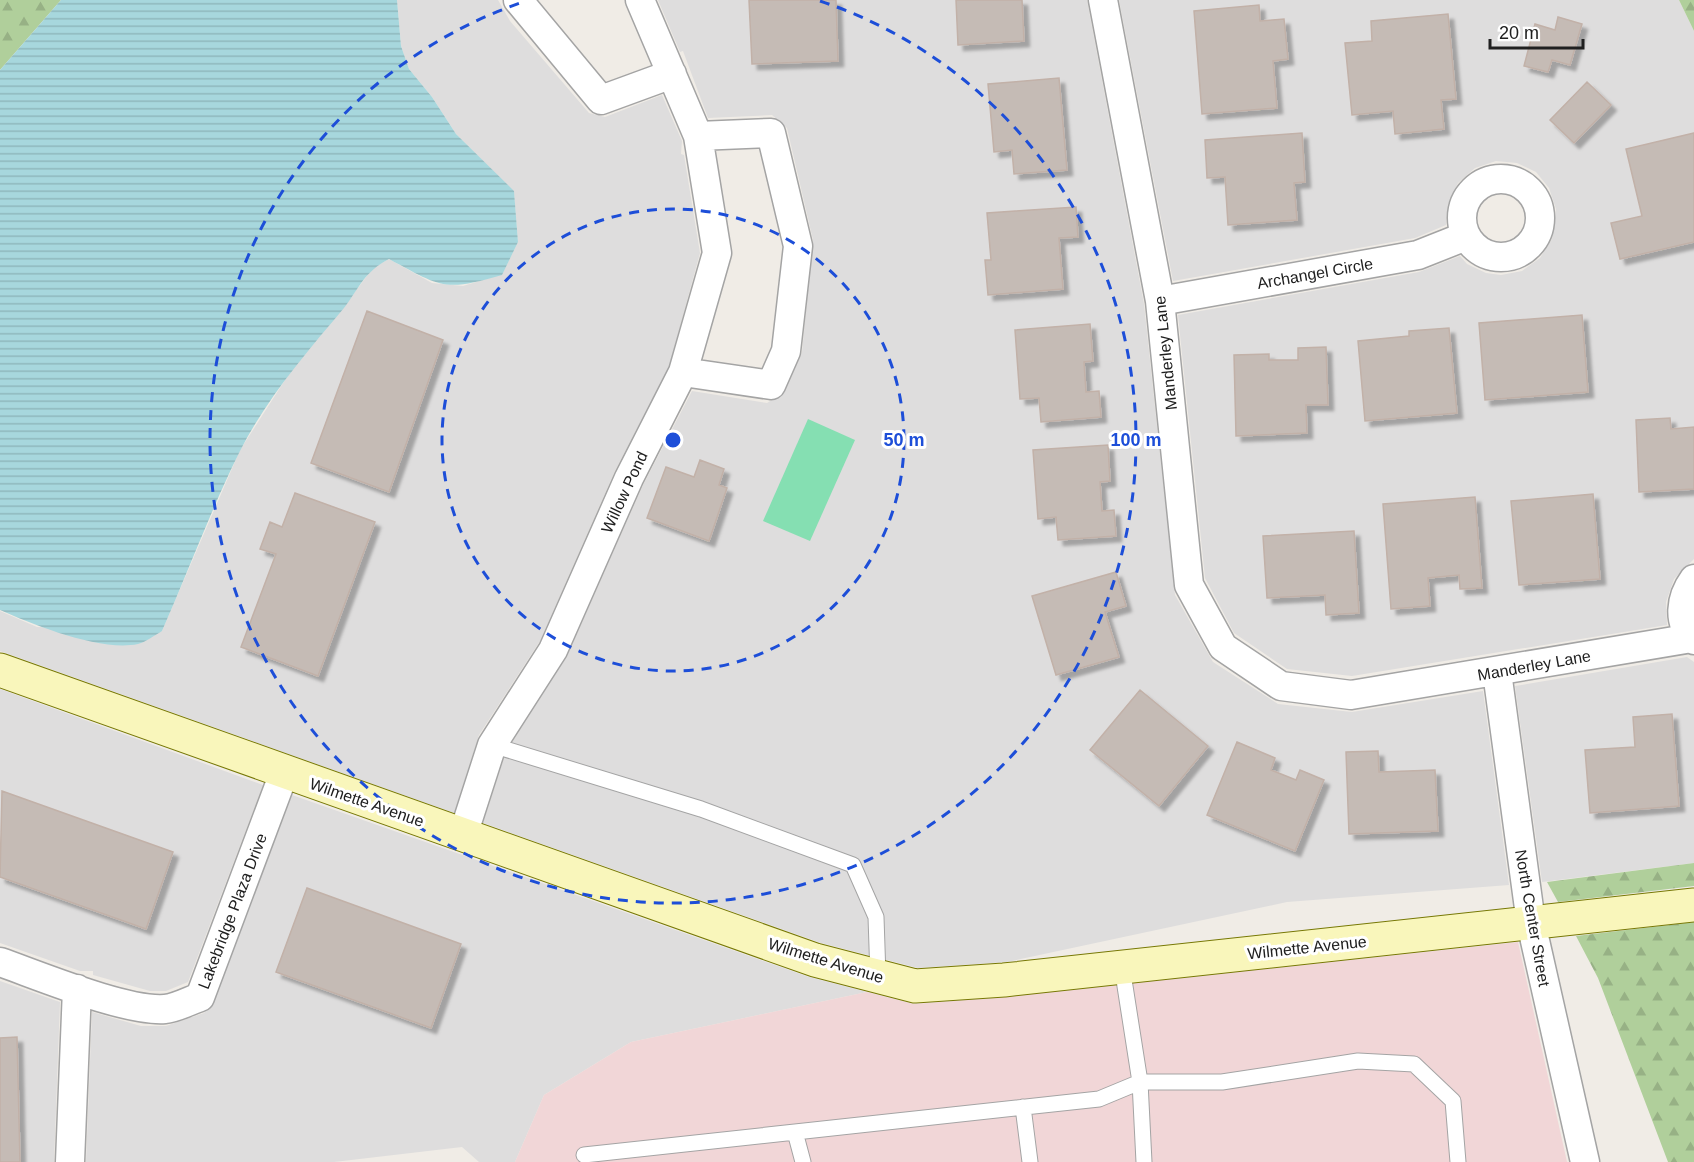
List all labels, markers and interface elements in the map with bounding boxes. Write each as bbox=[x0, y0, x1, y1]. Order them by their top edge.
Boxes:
scale bar bbox=[1490, 12, 1583, 50]
text: 20 m bbox=[1499, 23, 1539, 43]
street label: Archangel Circle bbox=[1256, 255, 1374, 292]
street label: Manderley Lane bbox=[1151, 295, 1180, 411]
centre of rings bbox=[663, 430, 683, 450]
text: 50 m bbox=[883, 430, 925, 450]
text: 100 m bbox=[1110, 430, 1162, 450]
street label: Willow Pond bbox=[598, 449, 651, 536]
street label: Manderley Lane bbox=[1476, 647, 1592, 684]
street label: Wilmette Avenue bbox=[307, 775, 426, 830]
street label: Lakebridge Plaza Drive bbox=[195, 831, 270, 991]
street label: North Center Street bbox=[1512, 848, 1553, 988]
street label: Wilmette Avenue bbox=[1247, 933, 1368, 962]
street label: Wilmette Avenue bbox=[766, 935, 886, 986]

